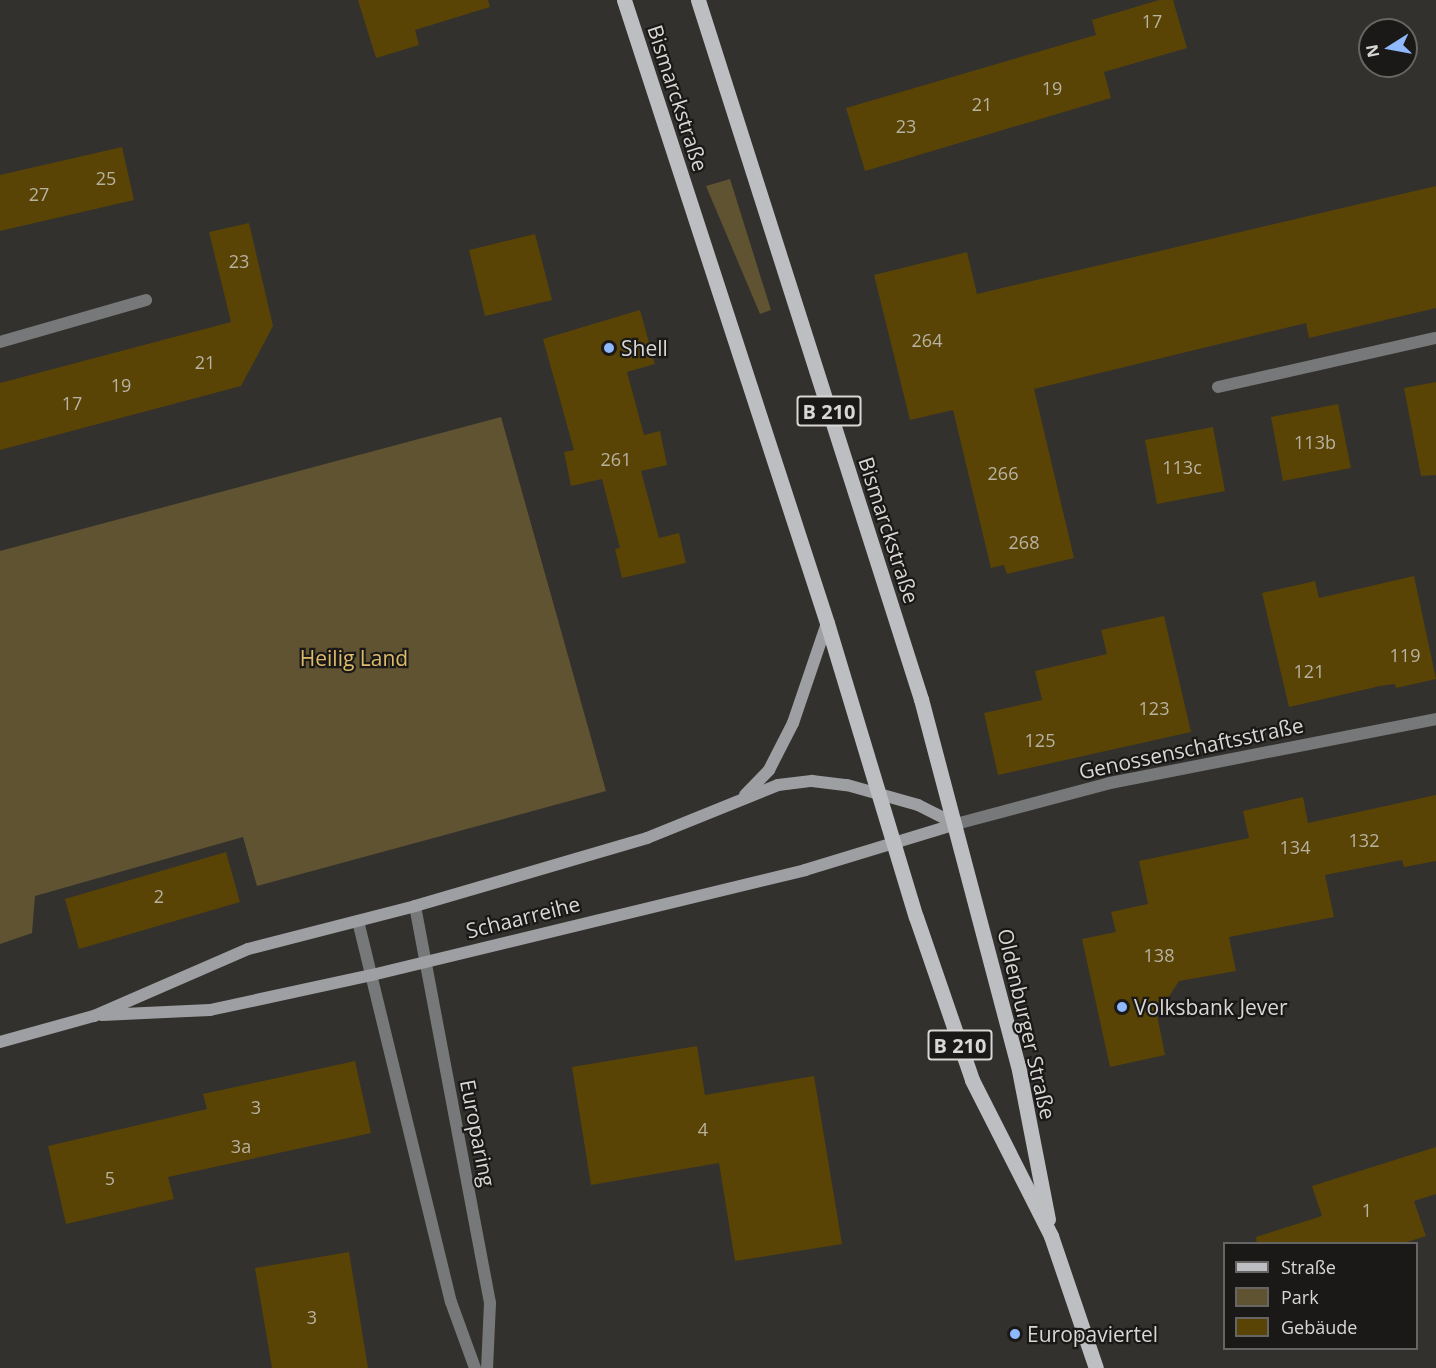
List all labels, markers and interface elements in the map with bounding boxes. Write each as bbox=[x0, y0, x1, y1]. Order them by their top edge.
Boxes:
house number: 17 bbox=[1142, 10, 1162, 32]
north arrow bbox=[1358, 18, 1418, 78]
street label: Bismarckstraße bbox=[642, 22, 714, 174]
text: N bbox=[1360, 43, 1384, 60]
house number: 19 bbox=[1042, 77, 1062, 99]
house number: 21 bbox=[972, 93, 992, 115]
house number: 23 bbox=[896, 115, 916, 137]
house number: 25 bbox=[96, 167, 116, 189]
house number: 27 bbox=[29, 183, 49, 205]
house number: 23 bbox=[229, 250, 249, 272]
house number: 264 bbox=[912, 329, 942, 351]
place label: Shell bbox=[621, 335, 668, 361]
marker: Shell bbox=[602, 341, 616, 355]
house number: 21 bbox=[195, 351, 215, 373]
house number: 19 bbox=[111, 374, 131, 396]
house number: 17 bbox=[62, 392, 82, 414]
road number: B 210 bbox=[796, 394, 862, 428]
house number: 113b bbox=[1294, 431, 1336, 453]
house number: 261 bbox=[601, 448, 631, 470]
street label: Bismarckstraße bbox=[853, 454, 925, 606]
house number: 113c bbox=[1162, 456, 1202, 478]
house number: 266 bbox=[988, 462, 1018, 484]
house number: 268 bbox=[1009, 531, 1039, 553]
house number: 119 bbox=[1390, 644, 1420, 666]
park label: Heilig Land bbox=[300, 645, 408, 671]
house number: 121 bbox=[1294, 660, 1324, 682]
house number: 123 bbox=[1139, 697, 1169, 719]
street label: Genossenschaftsstraße bbox=[1076, 712, 1306, 784]
house number: 125 bbox=[1025, 729, 1055, 751]
house number: 132 bbox=[1349, 829, 1379, 851]
house number: 134 bbox=[1280, 836, 1310, 858]
house number: 2 bbox=[154, 885, 164, 907]
street label: Schaarreihe bbox=[463, 891, 583, 943]
street label: Oldenburger Straße bbox=[993, 926, 1061, 1122]
house number: 138 bbox=[1144, 944, 1174, 966]
place label: Volksbank Jever bbox=[1134, 994, 1288, 1020]
marker: Volksbank Jever bbox=[1115, 1000, 1129, 1014]
road number: B 210 bbox=[927, 1028, 993, 1062]
street label: Europaring bbox=[455, 1077, 501, 1189]
house number: 3 bbox=[251, 1096, 261, 1118]
house number: 4 bbox=[698, 1118, 708, 1140]
house number: 3a bbox=[231, 1135, 251, 1157]
house number: 5 bbox=[105, 1167, 115, 1189]
house number: 1 bbox=[1362, 1199, 1372, 1221]
legend bbox=[1223, 1242, 1418, 1350]
text: Straße bbox=[1281, 1255, 1336, 1279]
text: Park bbox=[1281, 1285, 1319, 1309]
house number: 3 bbox=[307, 1306, 317, 1328]
text: Gebäude bbox=[1281, 1315, 1357, 1339]
place label: Europaviertel bbox=[1027, 1321, 1158, 1347]
marker: Europaviertel bbox=[1008, 1327, 1022, 1341]

